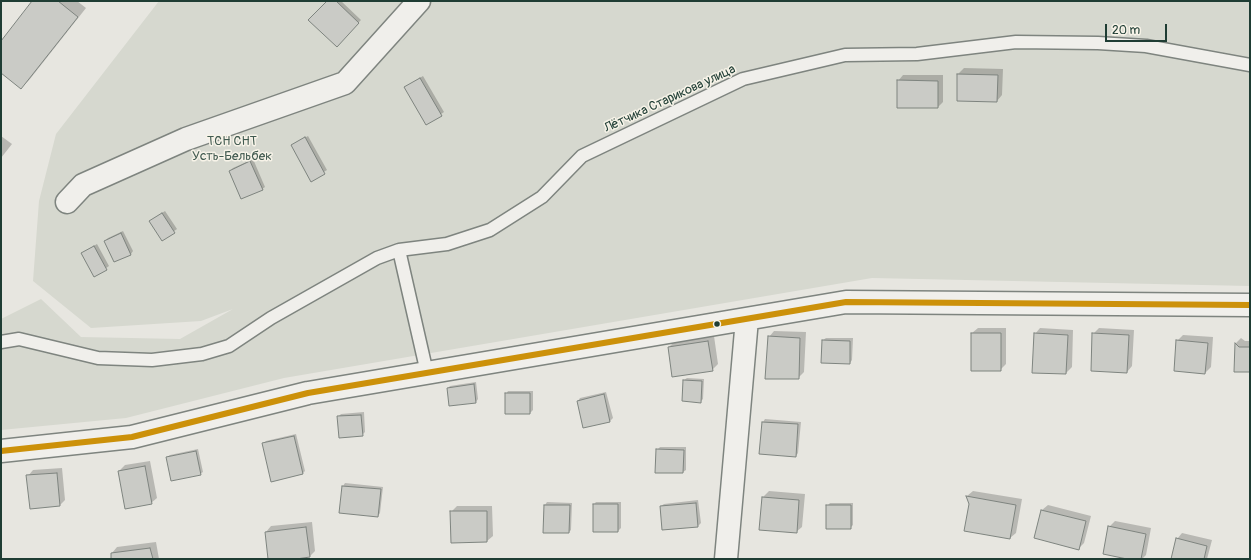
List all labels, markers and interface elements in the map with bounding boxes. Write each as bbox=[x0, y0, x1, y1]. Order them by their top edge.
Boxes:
scale bar bbox=[1107, 16, 1169, 42]
text: 20 m bbox=[1112, 23, 1140, 38]
street label: Лётчика Старикова улица bbox=[602, 62, 738, 136]
park label: ТСН СНТ Усть-Бельбек bbox=[192, 134, 272, 165]
unlabelled marker bbox=[712, 319, 722, 329]

